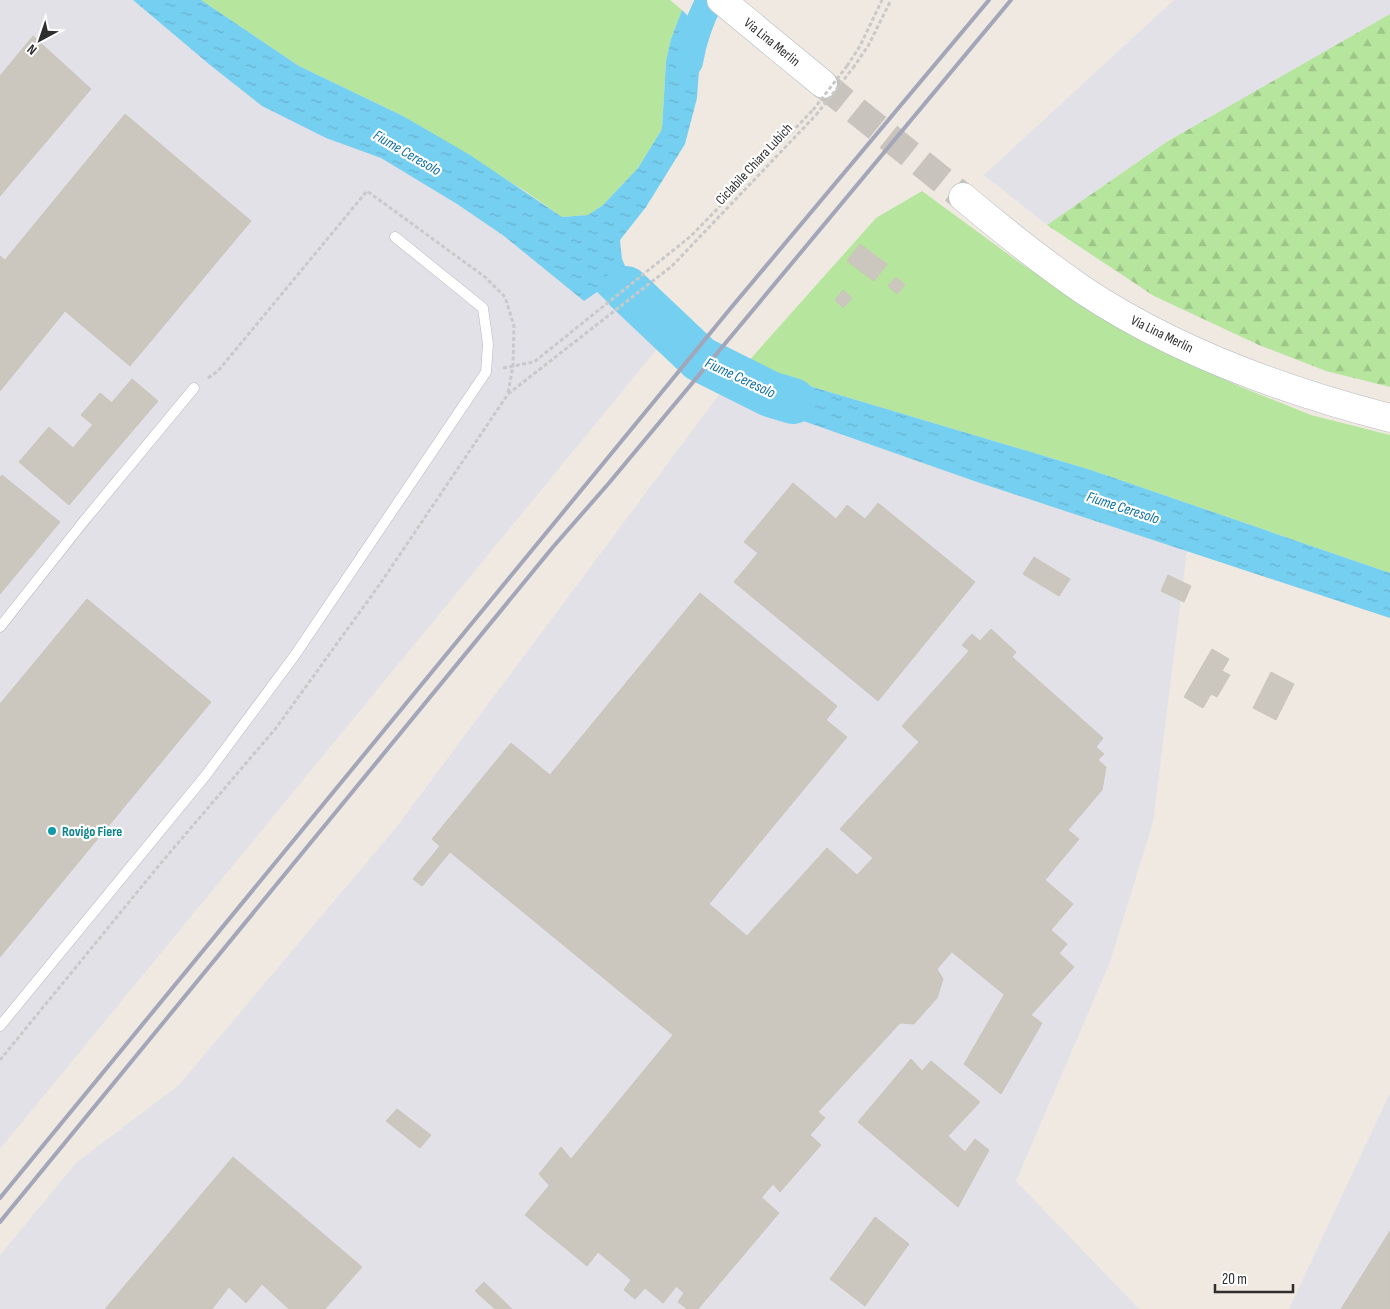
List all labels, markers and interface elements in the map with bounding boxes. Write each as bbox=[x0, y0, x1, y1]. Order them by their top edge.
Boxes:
street label: Via Lina Merlin bbox=[740, 14, 804, 70]
north arrow bbox=[15, 15, 65, 65]
text: N bbox=[24, 41, 40, 58]
street label: Ciclabile Chiara Lubich bbox=[712, 120, 796, 208]
water label: Fiume Ceresolo bbox=[370, 126, 444, 180]
street label: Via Lina Merlin bbox=[1128, 312, 1196, 356]
water label: Fiume Ceresolo bbox=[702, 354, 778, 402]
water label: Fiume Ceresolo bbox=[1084, 487, 1162, 529]
place label: Rovigo Fiere bbox=[62, 823, 122, 840]
marker: Rovigo Fiere bbox=[46, 825, 58, 837]
scale bar bbox=[1215, 1262, 1292, 1294]
text: 20 m bbox=[1222, 1270, 1247, 1289]

